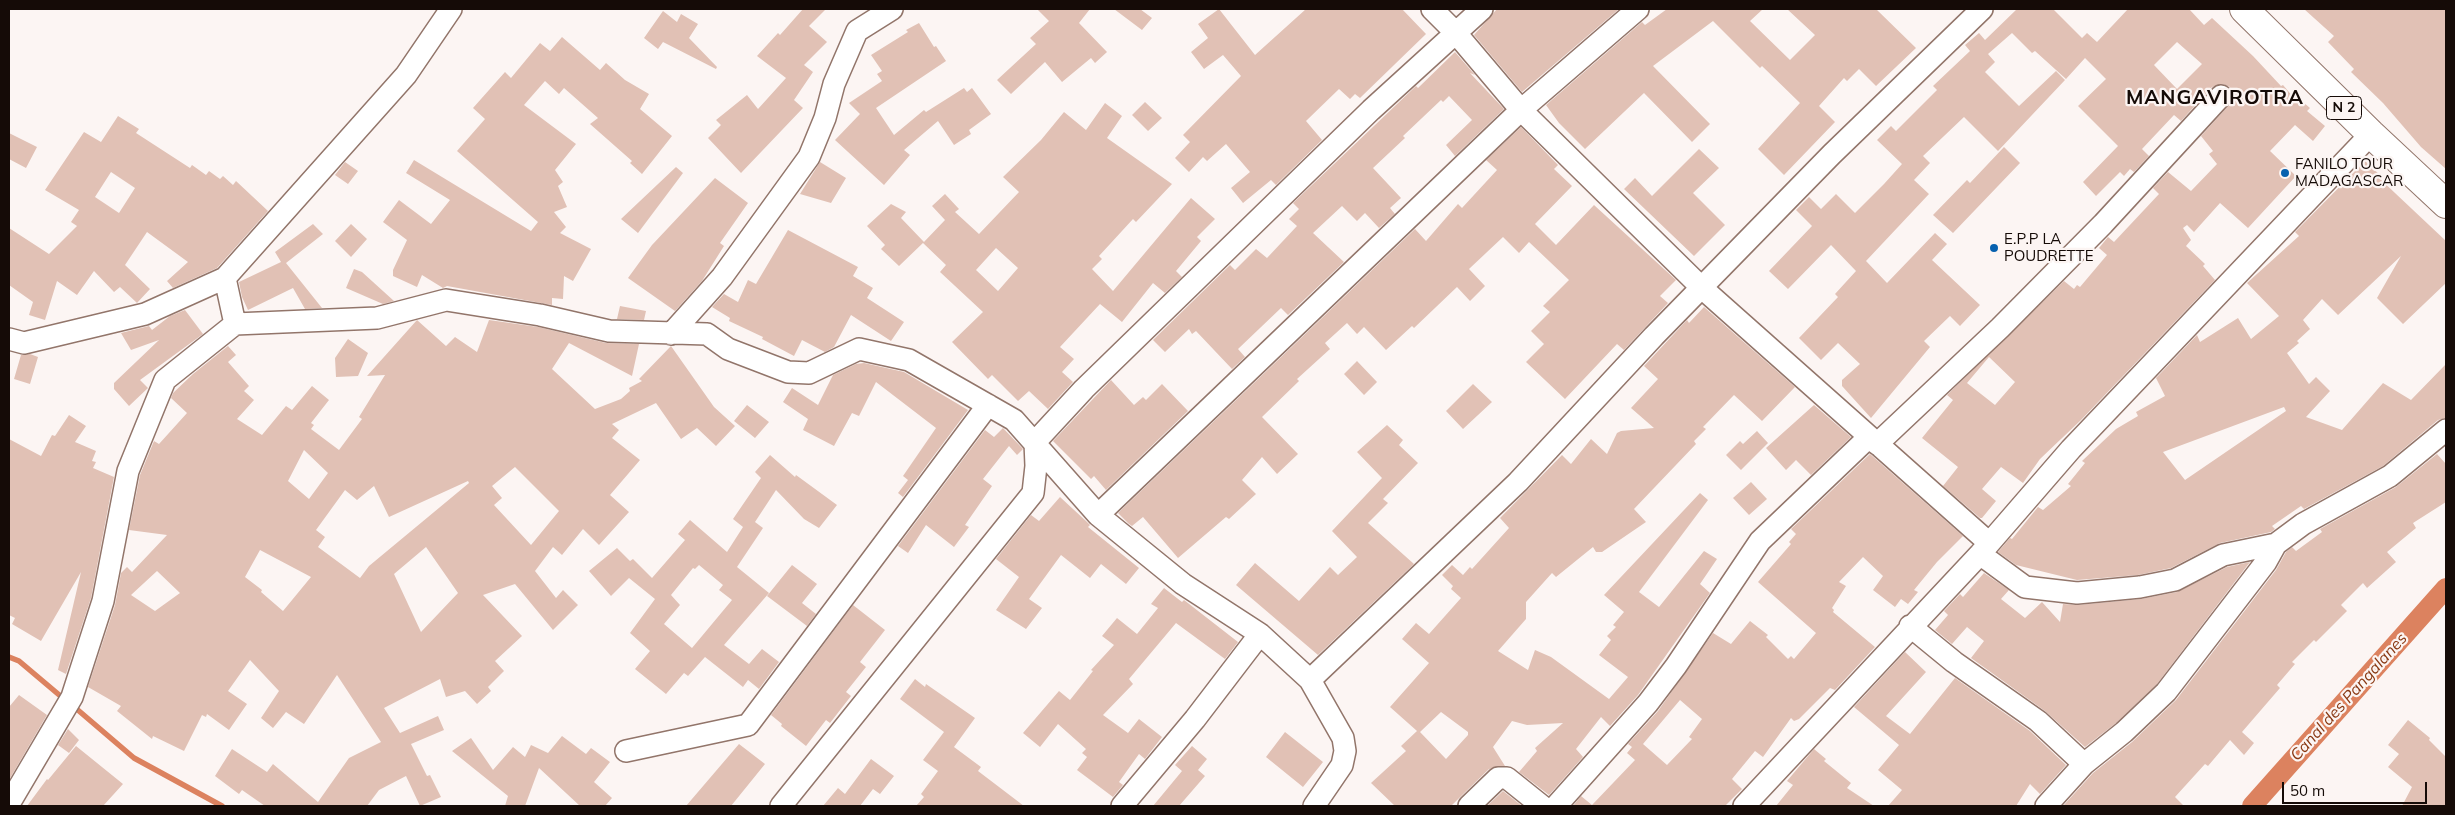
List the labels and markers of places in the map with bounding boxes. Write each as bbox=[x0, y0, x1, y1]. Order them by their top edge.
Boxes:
place label: FANILO TOUR MADAGASCAR bbox=[2295, 155, 2403, 190]
marker: FANILO TOUR MADAGASCAR bbox=[2279, 167, 2291, 179]
place label: E.P.P LA POUDRETTE bbox=[2004, 230, 2094, 265]
marker: E.P.P LA POUDRETTE bbox=[1988, 242, 2000, 254]

